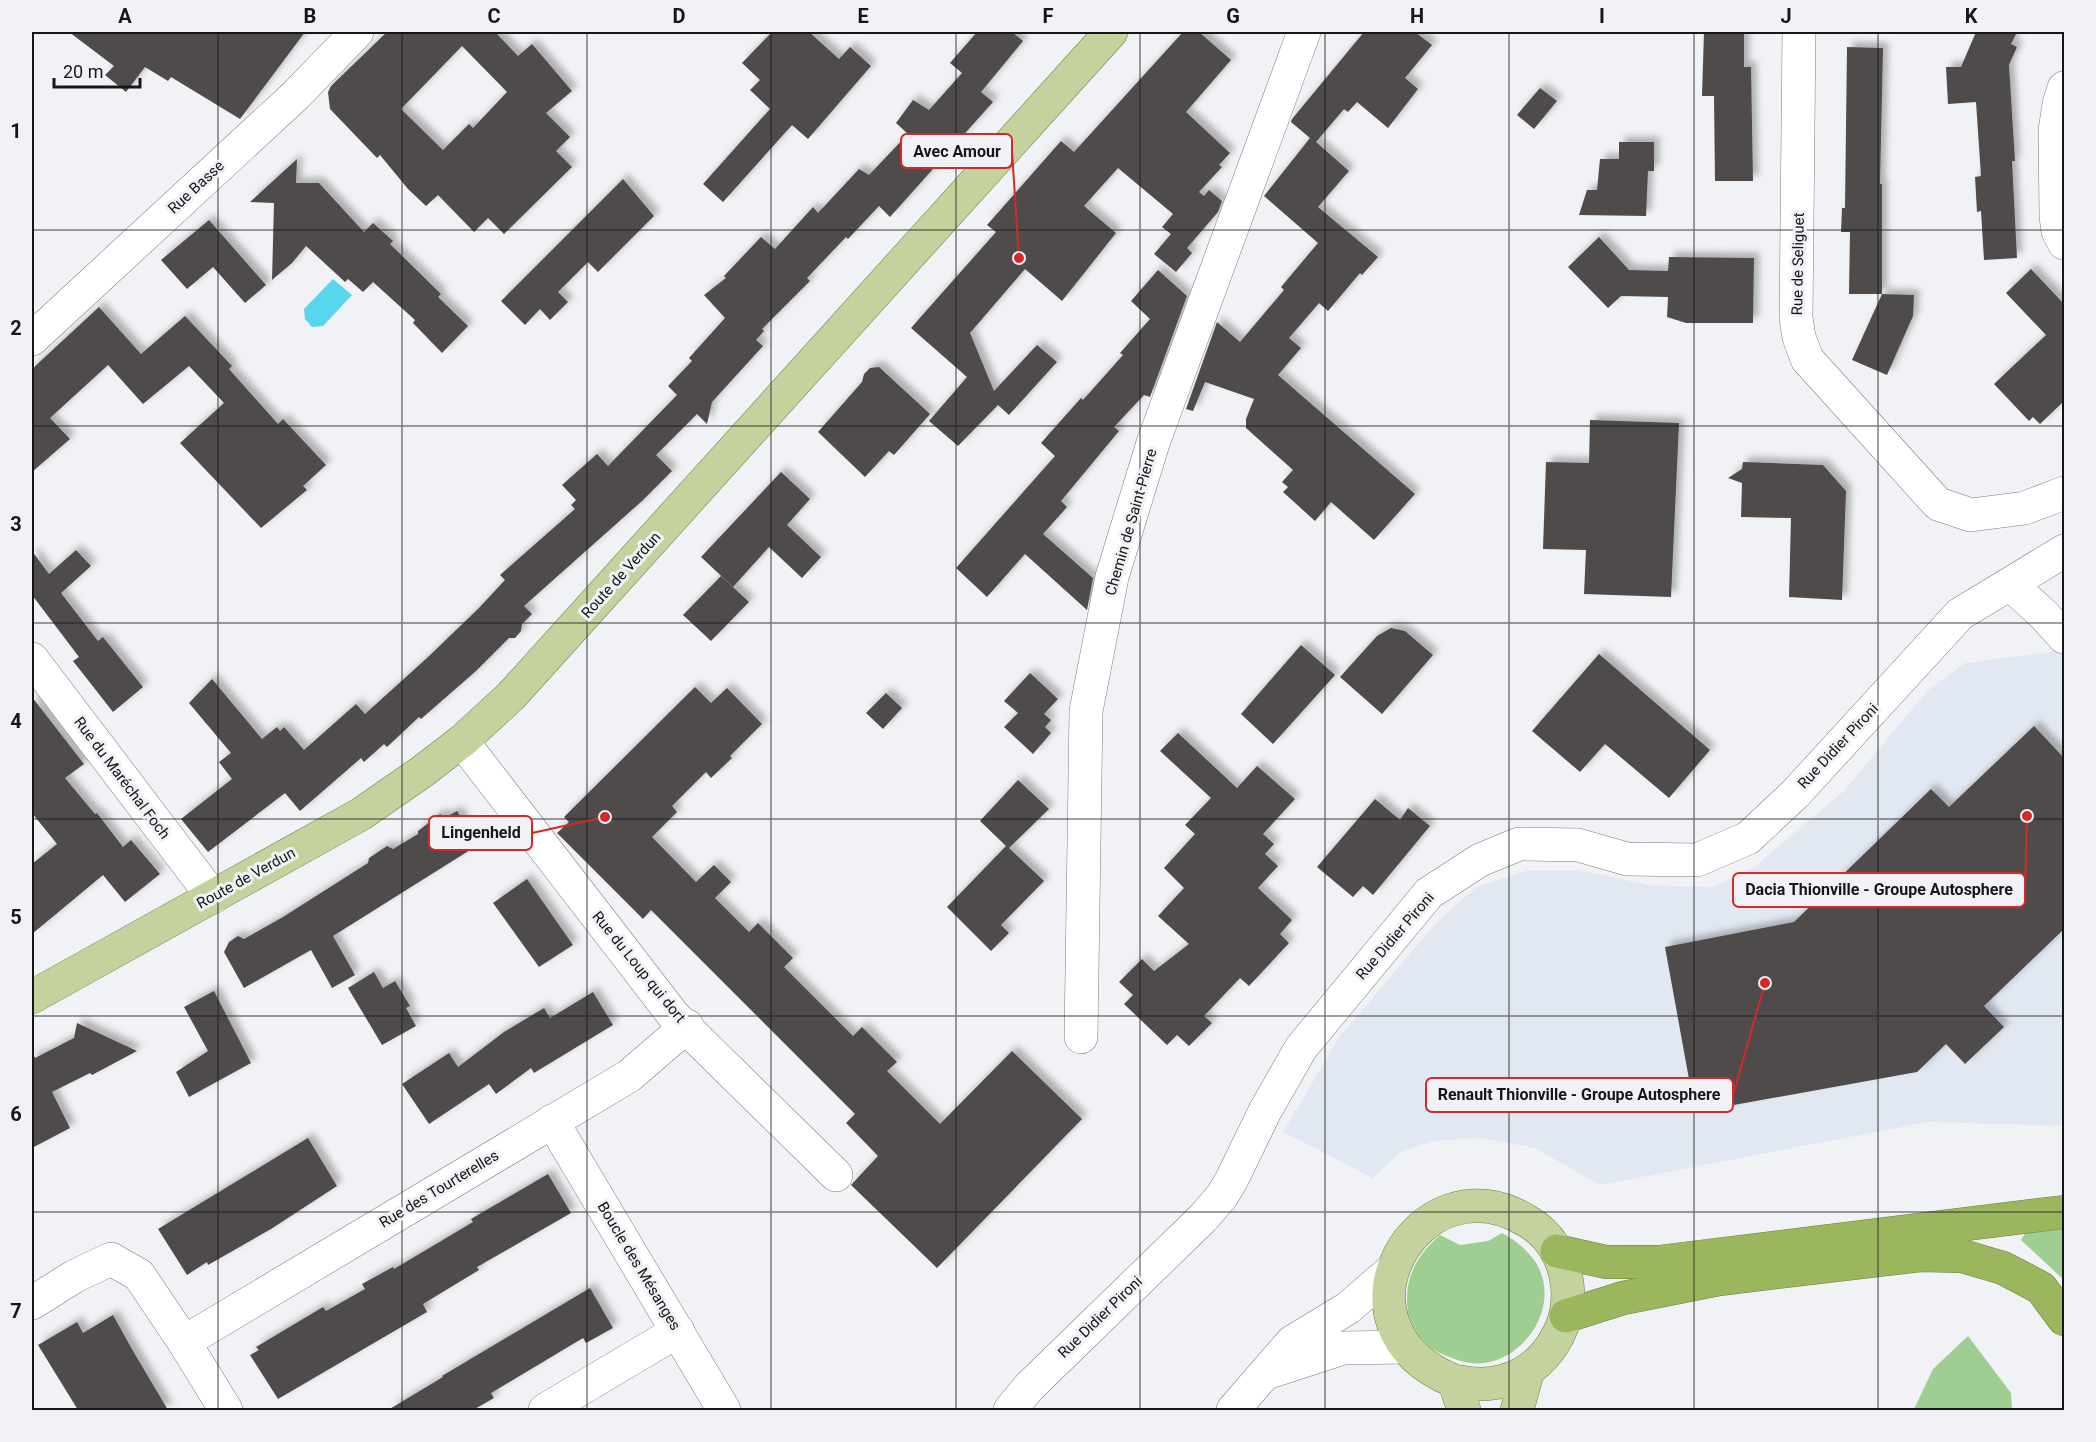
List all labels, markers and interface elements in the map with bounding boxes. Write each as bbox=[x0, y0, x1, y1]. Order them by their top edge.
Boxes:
text: A bbox=[118, 4, 132, 28]
text: B bbox=[304, 4, 316, 28]
text: C bbox=[487, 4, 501, 28]
text: D bbox=[673, 4, 686, 28]
text: E bbox=[857, 4, 869, 28]
text: F bbox=[1043, 4, 1054, 28]
text: G bbox=[1226, 4, 1240, 28]
text: H bbox=[1410, 4, 1424, 28]
text: I bbox=[1599, 4, 1605, 28]
text: J bbox=[1780, 4, 1792, 28]
text: K bbox=[1965, 4, 1978, 28]
scale bar bbox=[54, 51, 140, 89]
text: 20 m bbox=[63, 61, 103, 82]
text: 1 bbox=[10, 119, 22, 143]
callout: Avec Amour bbox=[901, 134, 1012, 168]
text: Avec Amour bbox=[913, 142, 1001, 161]
street label: Rue Basse bbox=[164, 156, 228, 218]
street label: Rue de Seliguet bbox=[1788, 212, 1808, 316]
text: 2 bbox=[10, 316, 22, 340]
street label: Chemin de Saint-Pierre bbox=[1101, 446, 1161, 598]
text: 3 bbox=[10, 512, 22, 536]
street label: Route de Verdun bbox=[578, 528, 664, 622]
street label: Rue Didier Pironi bbox=[1794, 700, 1882, 792]
text: 4 bbox=[10, 709, 22, 733]
street label: Rue du Maréchal Foch bbox=[70, 713, 174, 843]
callout: Lingenheld bbox=[429, 816, 532, 850]
text: Lingenheld bbox=[441, 823, 521, 842]
street label: Route de Verdun bbox=[194, 843, 298, 913]
callout: Dacia Thionville - Groupe Autosphere bbox=[1733, 873, 2025, 907]
text: Dacia Thionville - Groupe Autosphere bbox=[1745, 880, 2013, 899]
street label: Rue Didier Pironi bbox=[1352, 889, 1438, 983]
text: 5 bbox=[10, 905, 22, 929]
street label: Rue du Loup qui dort bbox=[589, 908, 690, 1026]
callout: Renault Thionville - Groupe Autosphere bbox=[1426, 1078, 1733, 1112]
text: Renault Thionville - Groupe Autosphere bbox=[1438, 1085, 1721, 1104]
text: 6 bbox=[10, 1102, 22, 1126]
street label: Rue des Tourterelles bbox=[376, 1146, 502, 1232]
street label: Boucle des Mésanges bbox=[594, 1199, 684, 1333]
street label: Rue Didier Pironi bbox=[1054, 1272, 1146, 1362]
text: 7 bbox=[10, 1299, 22, 1323]

